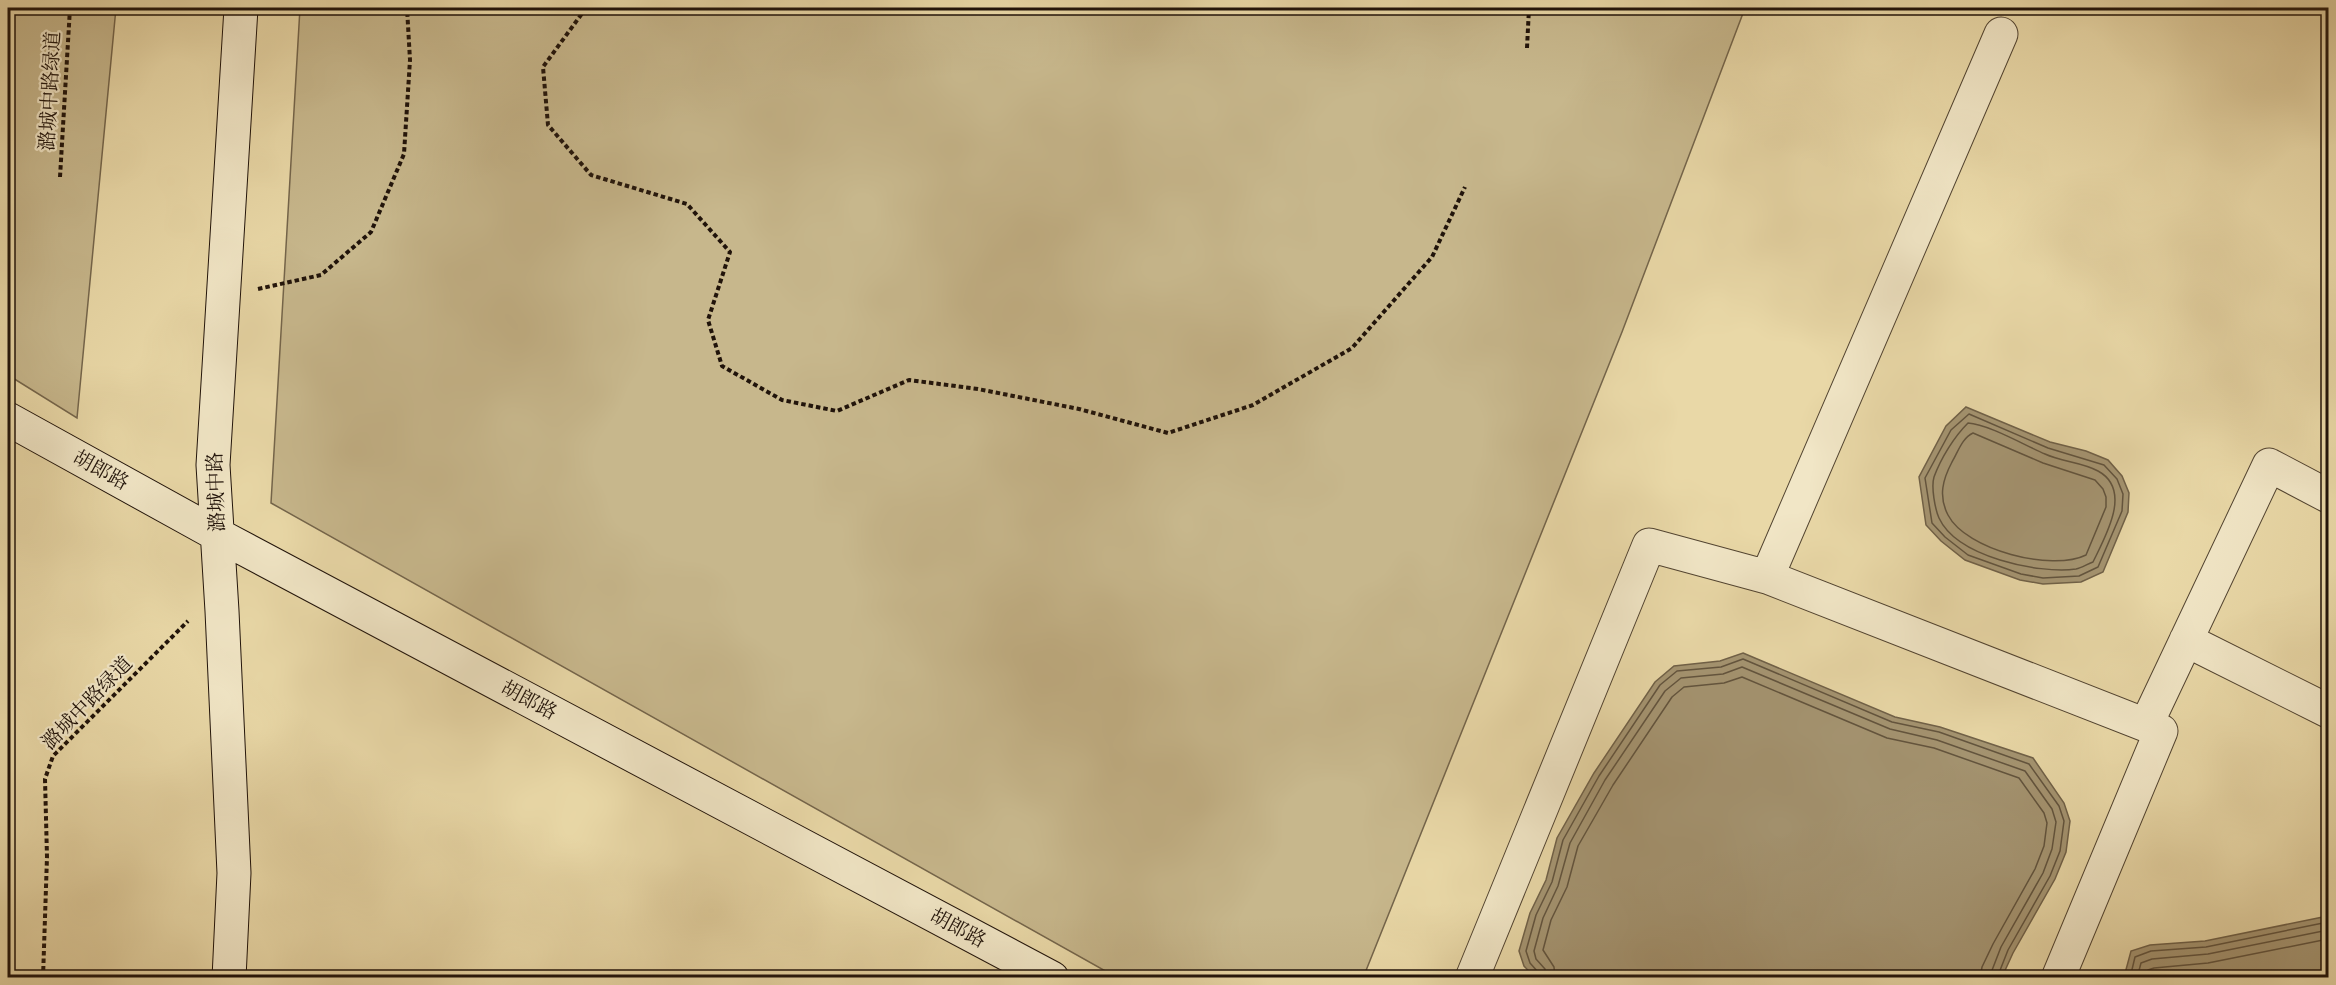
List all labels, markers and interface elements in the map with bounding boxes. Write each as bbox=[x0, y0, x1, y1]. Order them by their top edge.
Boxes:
street label: 潞城中路绿道 bbox=[34, 30, 66, 152]
street label: 胡郎路 bbox=[69, 445, 133, 495]
street label: 潞城中路 bbox=[202, 452, 230, 532]
street label: 潞城中路绿道 bbox=[36, 651, 138, 755]
street label: 胡郎路 bbox=[497, 675, 561, 725]
street label: 胡郎路 bbox=[926, 903, 990, 953]

